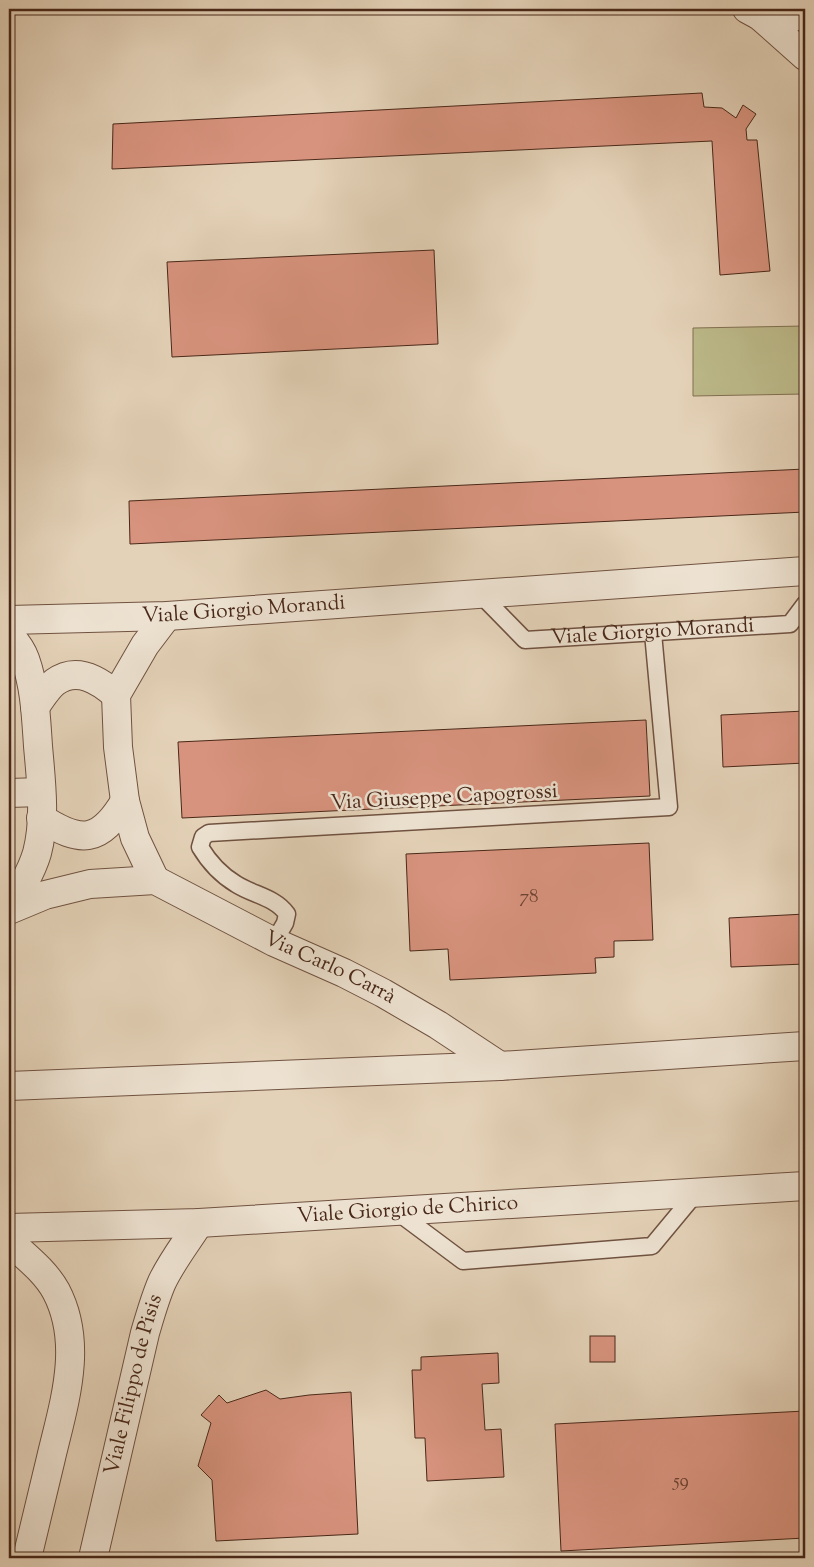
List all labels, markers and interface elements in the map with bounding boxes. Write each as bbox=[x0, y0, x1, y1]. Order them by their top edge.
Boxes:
street label: Viale Giorgio Morandi bbox=[142, 588, 347, 632]
street label: Viale Giorgio Morandi bbox=[550, 611, 755, 653]
street label: Via Giuseppe Capogrossi bbox=[330, 777, 558, 819]
house number: 78 bbox=[519, 884, 539, 911]
street label: Via Carlo Carrà bbox=[258, 924, 402, 1012]
street label: Viale Giorgio de Chirico bbox=[296, 1189, 519, 1232]
street label: Viale Filippo de Pisis bbox=[98, 1290, 171, 1478]
house number: 59 bbox=[672, 1468, 689, 1495]

